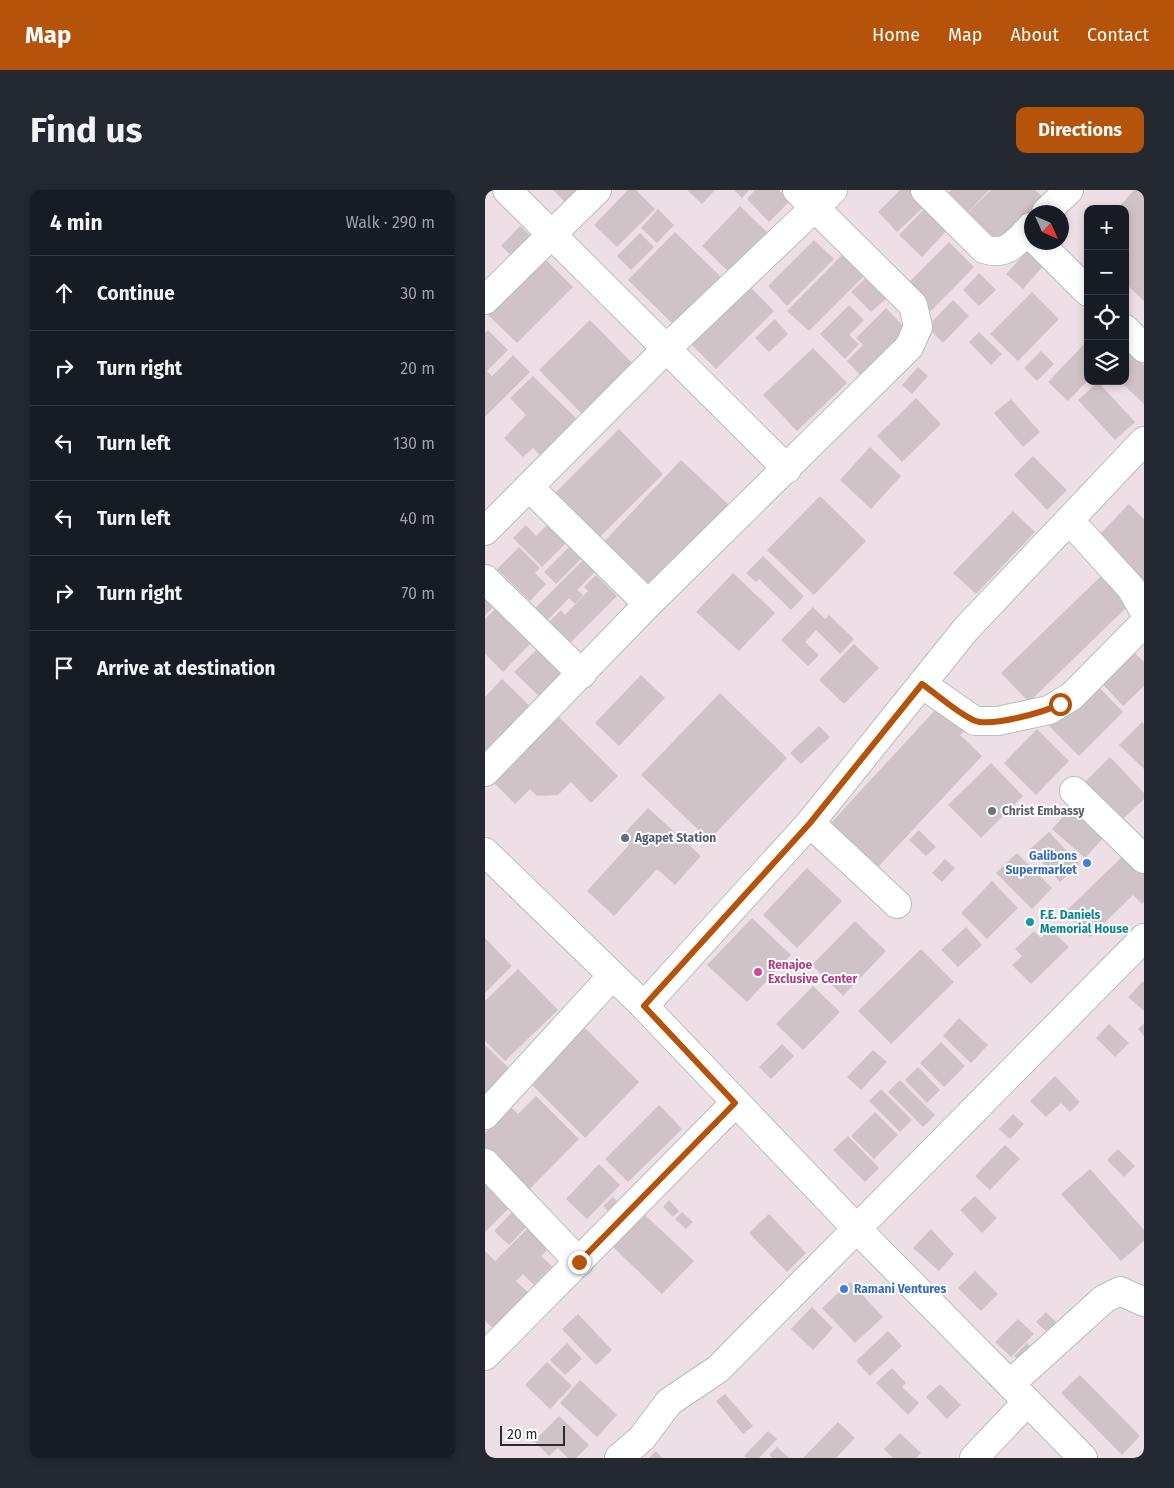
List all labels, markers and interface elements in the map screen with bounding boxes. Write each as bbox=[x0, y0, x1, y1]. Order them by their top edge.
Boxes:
text: Map bbox=[25, 21, 71, 49]
text: Home bbox=[872, 24, 920, 46]
text: Map bbox=[948, 24, 982, 46]
text: About bbox=[1010, 24, 1059, 46]
text: Contact bbox=[1087, 24, 1149, 46]
button: Directions bbox=[1016, 107, 1144, 153]
text: Find us bbox=[30, 109, 142, 151]
north arrow bbox=[1024, 205, 1069, 250]
map controls bbox=[1084, 205, 1129, 385]
button: + bbox=[1084, 205, 1129, 250]
text: 4 min bbox=[50, 210, 103, 236]
text: Walk · 290 m bbox=[345, 213, 435, 232]
button: − bbox=[1084, 250, 1129, 295]
icon: ahead bbox=[50, 279, 78, 307]
text: Continue bbox=[97, 282, 175, 305]
text: 30 m bbox=[400, 284, 435, 303]
button: locate bbox=[1084, 295, 1129, 340]
button: layers bbox=[1084, 340, 1129, 385]
icon: right bbox=[50, 354, 78, 382]
text: Turn right bbox=[97, 357, 182, 380]
text: 20 m bbox=[400, 359, 435, 378]
icon: left bbox=[50, 429, 78, 457]
text: Turn left bbox=[97, 432, 171, 455]
text: 130 m bbox=[393, 434, 435, 453]
icon: left bbox=[50, 504, 78, 532]
text: Turn left bbox=[97, 507, 171, 530]
text: 40 m bbox=[400, 509, 435, 528]
icon: right bbox=[50, 579, 78, 607]
text: Turn right bbox=[97, 582, 182, 605]
text: 70 m bbox=[401, 584, 435, 603]
icon: arrive bbox=[50, 654, 78, 682]
text: Arrive at destination bbox=[97, 657, 276, 680]
route start bbox=[1049, 693, 1072, 716]
place label: Christ Embassy bbox=[1002, 804, 1085, 818]
marker: Christ Embassy bbox=[986, 805, 998, 817]
place label: Agapet Station bbox=[634, 831, 716, 845]
marker: Agapet Station bbox=[619, 832, 631, 844]
place label: Galibons Supermarket bbox=[1005, 849, 1077, 877]
marker: Galibons Supermarket bbox=[1081, 857, 1093, 869]
place label: F.E. Daniels Memorial House bbox=[1040, 908, 1129, 936]
marker: F.E. Daniels Memorial House bbox=[1024, 916, 1036, 928]
place label: Renajoe Exclusive Center bbox=[768, 958, 857, 986]
marker: Renajoe Exclusive Center bbox=[752, 966, 764, 978]
route end bbox=[568, 1251, 591, 1274]
place label: Ramani Ventures bbox=[854, 1282, 946, 1296]
marker: Ramani Ventures bbox=[838, 1283, 850, 1295]
scale bar bbox=[500, 1423, 565, 1446]
text: 20 m bbox=[507, 1426, 537, 1443]

